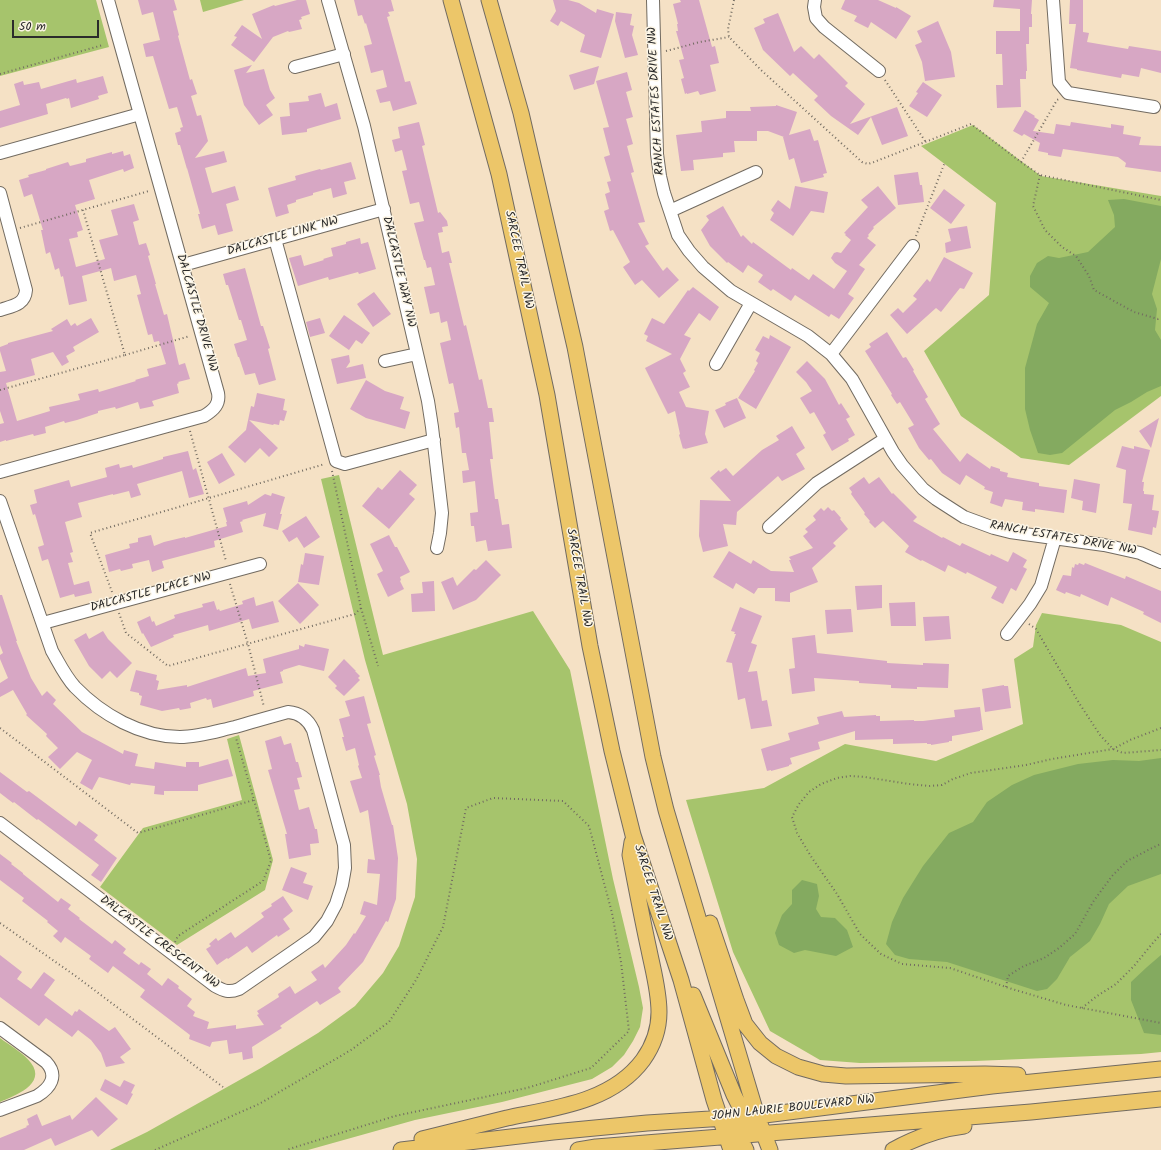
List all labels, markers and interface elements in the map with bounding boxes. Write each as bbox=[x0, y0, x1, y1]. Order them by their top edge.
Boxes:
scale bar bbox=[14, 12, 101, 38]
text: 50 m bbox=[19, 17, 46, 36]
street label: RANCH ESTATES DRIVE NW bbox=[646, 27, 668, 175]
street label: SARCEE TRAIL NW bbox=[501, 210, 535, 310]
street label: DALCASTLE LINK NW bbox=[226, 214, 340, 260]
street label: DALCASTLE WAY NW bbox=[378, 215, 418, 329]
street label: DALCASTLE DRIVE NW bbox=[172, 253, 220, 373]
street label: RANCH ESTATES DRIVE NW bbox=[989, 519, 1137, 559]
street label: SARCEE TRAIL NW bbox=[562, 527, 594, 629]
street label: DALCASTLE PLACE NW bbox=[89, 570, 213, 616]
street label: SARCEE TRAIL NW bbox=[630, 843, 674, 943]
street label: DALCASTLE CRESCENT NW bbox=[96, 893, 222, 993]
street label: JOHN LAURIE BOULEVARD NW bbox=[711, 1093, 875, 1125]

